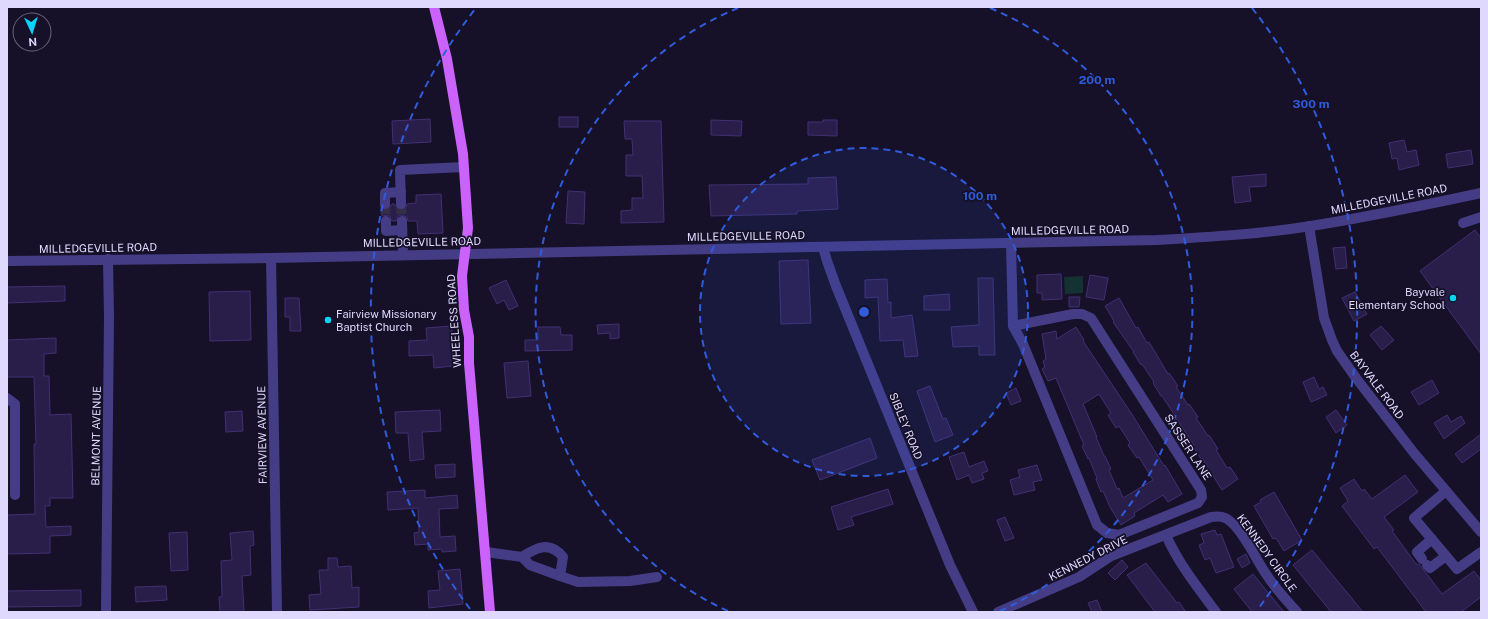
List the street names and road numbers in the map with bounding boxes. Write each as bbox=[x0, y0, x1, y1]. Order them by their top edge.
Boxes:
street label: MILLEDGEVILLE ROAD bbox=[1330, 182, 1449, 216]
street label: MILLEDGEVILLE ROAD bbox=[1011, 223, 1130, 237]
street label: MILLEDGEVILLE ROAD bbox=[687, 229, 806, 243]
street label: MILLEDGEVILLE ROAD bbox=[363, 235, 482, 249]
street label: MILLEDGEVILLE ROAD bbox=[39, 241, 158, 255]
street label: WHEELESS ROAD bbox=[445, 273, 463, 368]
street label: BAYVALE ROAD bbox=[1348, 349, 1407, 421]
street label: BELMONT AVENUE bbox=[89, 386, 103, 486]
street label: FAIRVIEW AVENUE bbox=[255, 386, 269, 484]
street label: SIBLEY ROAD bbox=[887, 391, 925, 461]
street label: SASSER LANE bbox=[1162, 412, 1214, 482]
street label: KENNEDY CIRCLE bbox=[1235, 512, 1299, 594]
street label: KENNEDY DRIVE bbox=[1047, 533, 1129, 583]

